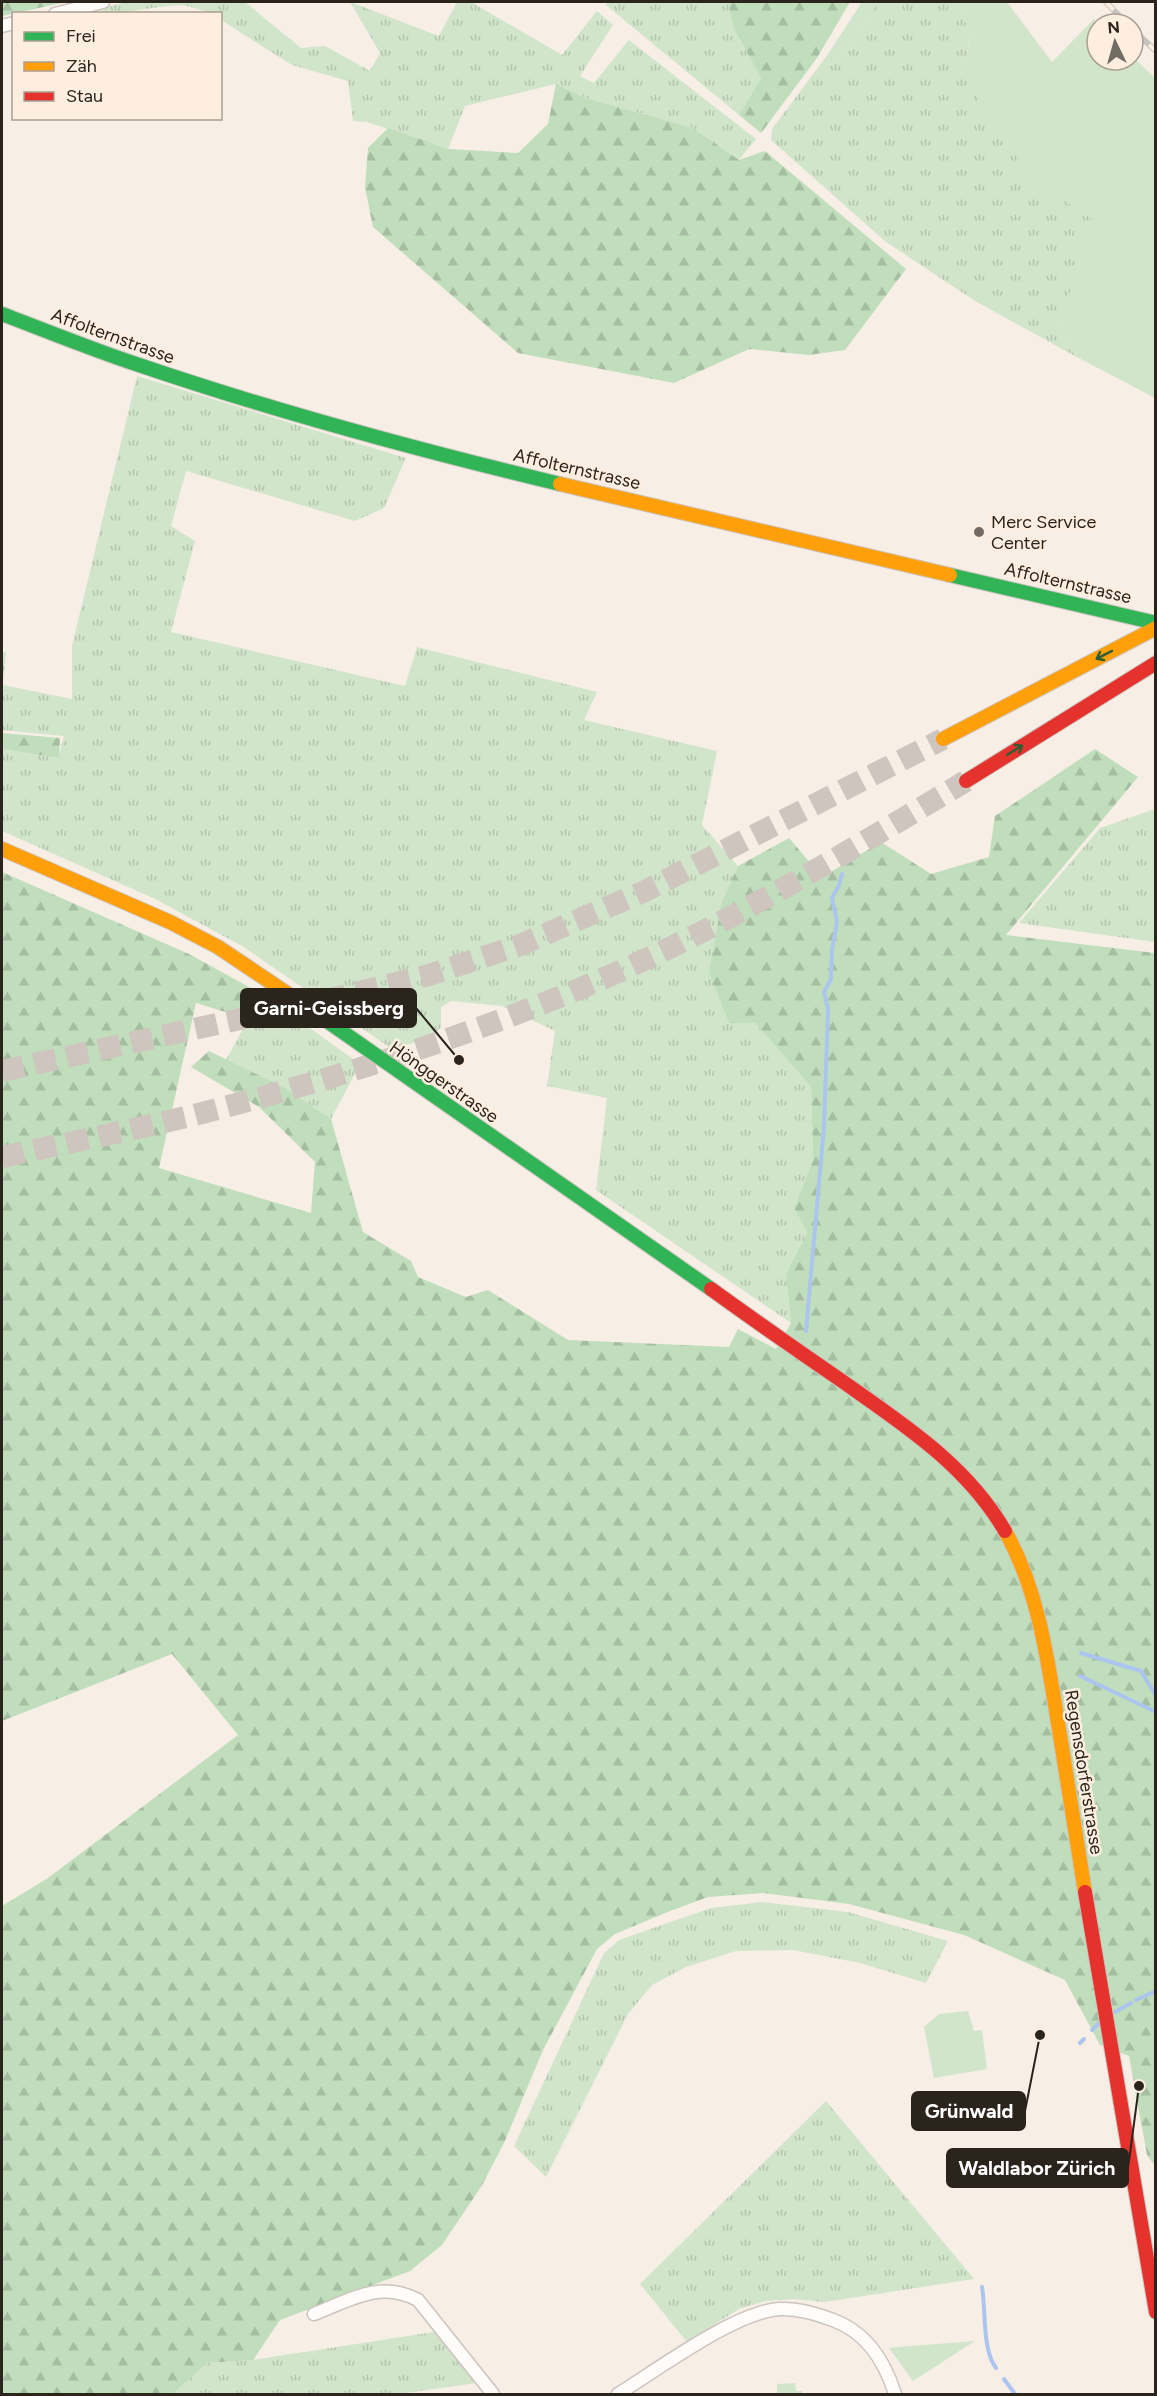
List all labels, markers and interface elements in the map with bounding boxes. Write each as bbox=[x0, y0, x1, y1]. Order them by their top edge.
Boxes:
legend bbox=[12, 12, 222, 120]
north arrow bbox=[1085, 12, 1145, 72]
text: N bbox=[1107, 18, 1121, 38]
text: Frei bbox=[66, 25, 96, 47]
text: Zäh bbox=[66, 55, 97, 77]
text: Stau bbox=[66, 85, 103, 107]
street label: Affolternstrasse bbox=[48, 304, 178, 369]
street label: Affolternstrasse bbox=[511, 444, 643, 494]
place label: Merc Service Center bbox=[991, 511, 1097, 554]
marker: Merc Service Center bbox=[972, 525, 986, 539]
street label: Affolternstrasse bbox=[1002, 558, 1134, 608]
one-way arrow bbox=[1095, 650, 1113, 662]
one-way arrow bbox=[1006, 743, 1023, 755]
callout: Garni-Geissberg bbox=[241, 989, 416, 1027]
text: Garni-Geissberg bbox=[254, 996, 404, 1020]
street label: Hönggerstrasse bbox=[385, 1036, 503, 1128]
street label: Regensdorferstrasse bbox=[1060, 1688, 1108, 1856]
callout: Grünwald bbox=[912, 2092, 1025, 2130]
text: Grünwald bbox=[925, 2099, 1013, 2123]
callout: Waldlabor Zürich bbox=[947, 2149, 1128, 2187]
text: Waldlabor Zürich bbox=[959, 2156, 1115, 2180]

